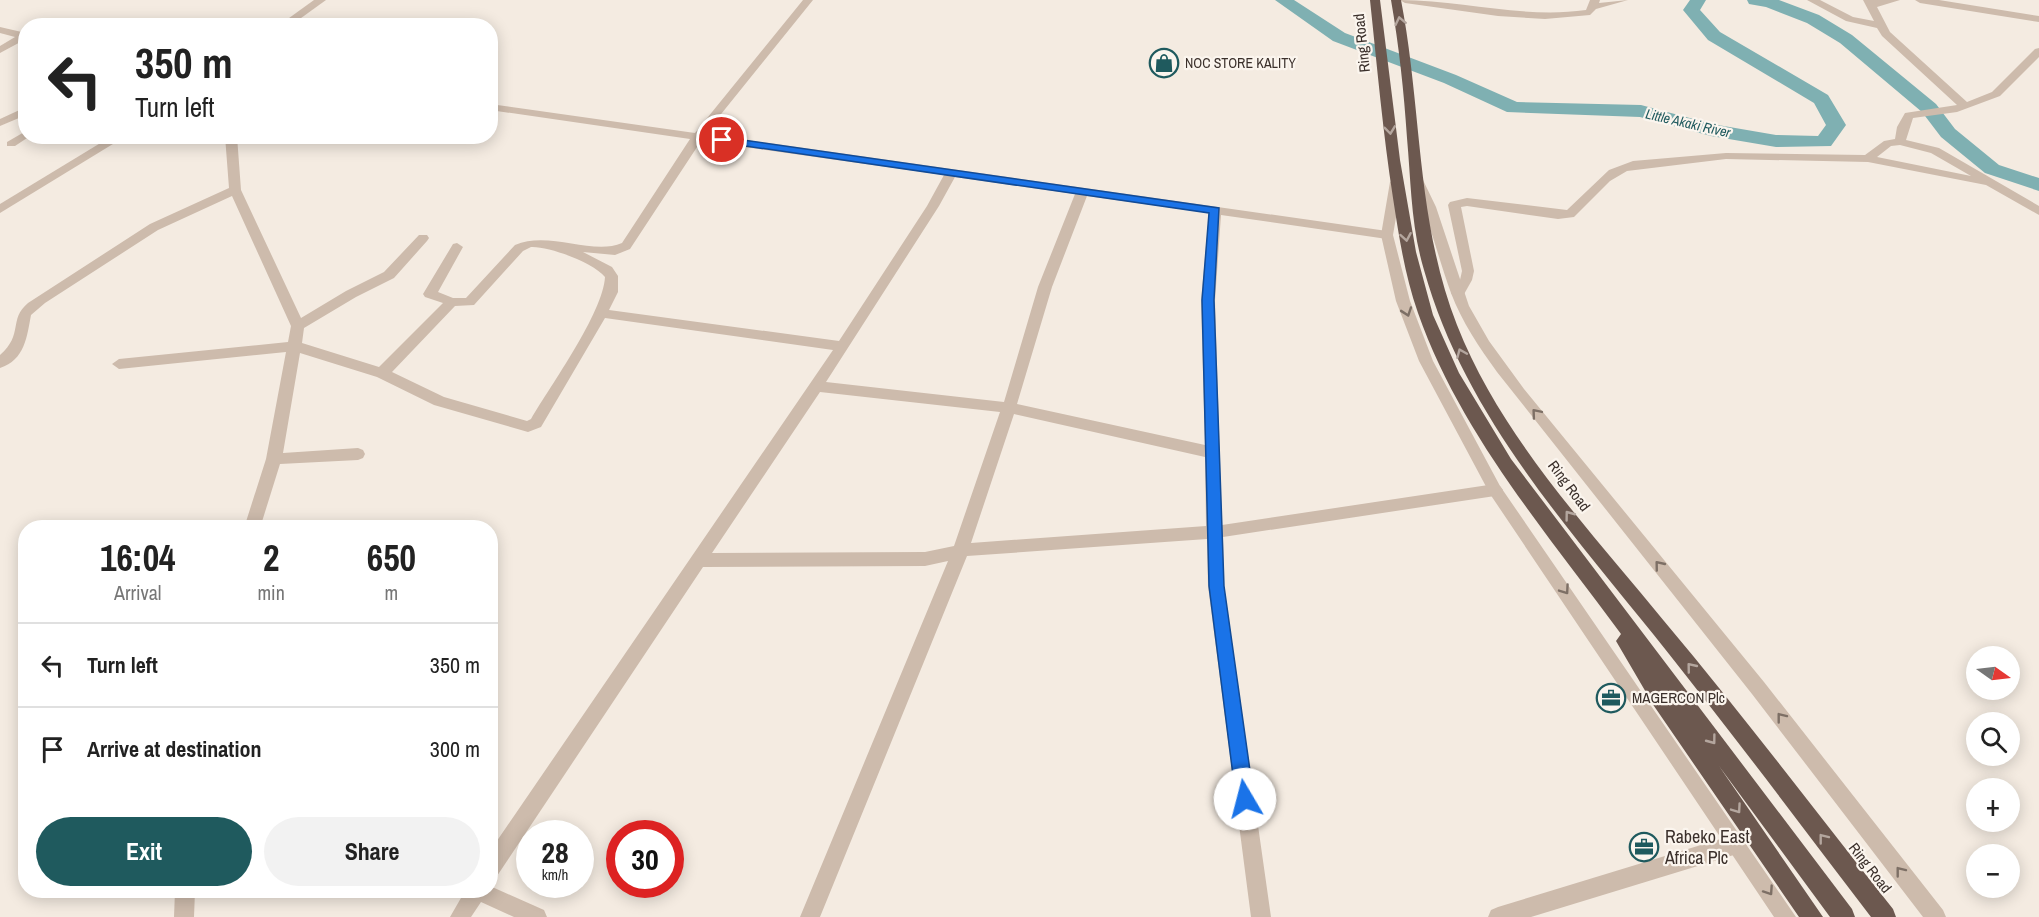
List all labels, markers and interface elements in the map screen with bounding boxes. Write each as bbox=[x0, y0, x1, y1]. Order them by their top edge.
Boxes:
street label: Ring Road bbox=[1348, 13, 1375, 73]
one-way arrow bbox=[1394, 17, 1407, 27]
text: 350 m bbox=[135, 35, 233, 91]
icon: left bbox=[36, 42, 114, 120]
shop icon: NOC STORE KALITY bbox=[1148, 47, 1180, 79]
place label: NOC STORE KALITY bbox=[1185, 54, 1296, 72]
text: Turn left bbox=[135, 89, 214, 125]
water label: Little Akaki River bbox=[1644, 104, 1733, 142]
pin bbox=[696, 114, 747, 165]
icon: arrive bbox=[705, 123, 738, 156]
one-way arrow bbox=[1383, 126, 1395, 135]
one-way arrow bbox=[1400, 232, 1412, 242]
one-way arrow bbox=[1400, 306, 1412, 317]
one-way arrow bbox=[1456, 348, 1468, 359]
one-way arrow bbox=[1532, 409, 1543, 420]
street label: Ring Road bbox=[1543, 456, 1595, 516]
one-way arrow bbox=[1565, 511, 1576, 522]
text: 16:04 bbox=[100, 534, 175, 582]
text: 2 bbox=[263, 534, 279, 582]
text: 650 bbox=[367, 534, 416, 582]
one-way arrow bbox=[1655, 561, 1666, 572]
text: Arrival bbox=[114, 579, 161, 606]
text: min bbox=[257, 579, 285, 606]
text: m bbox=[385, 579, 398, 606]
one-way arrow bbox=[1558, 584, 1569, 595]
north arrow bbox=[1966, 646, 2020, 700]
map controls bbox=[1966, 646, 2020, 898]
icon: left bbox=[36, 649, 69, 682]
text: Turn left bbox=[87, 650, 158, 680]
text: 350 m bbox=[430, 650, 480, 680]
one-way arrow bbox=[1687, 663, 1698, 674]
office icon: MAGERCON Plc bbox=[1595, 682, 1627, 714]
place label: MAGERCON Plc bbox=[1632, 687, 1725, 708]
button: search bbox=[1966, 712, 2020, 766]
one-way arrow bbox=[1777, 713, 1788, 724]
icon: arrive bbox=[36, 733, 69, 766]
one-way arrow bbox=[1704, 733, 1715, 744]
text: Arrive at destination bbox=[87, 734, 261, 764]
text: 300 m bbox=[430, 734, 480, 764]
position arrow bbox=[1213, 767, 1277, 831]
button: + bbox=[1966, 778, 2020, 832]
one-way arrow bbox=[1730, 802, 1741, 813]
button: Exit bbox=[36, 817, 252, 886]
button: Share bbox=[264, 817, 480, 886]
speed limit sign: 30 bbox=[606, 820, 684, 898]
place label: Rabeko East Africa Plc bbox=[1664, 824, 1750, 870]
office icon: Rabeko East Africa Plc bbox=[1628, 831, 1660, 863]
text: 28 bbox=[541, 832, 569, 872]
one-way arrow bbox=[1820, 833, 1831, 844]
street label: Ring Road bbox=[1844, 838, 1897, 897]
button: − bbox=[1966, 844, 2020, 898]
text: km/h bbox=[542, 864, 568, 885]
one-way arrow bbox=[1897, 867, 1908, 878]
one-way arrow bbox=[1762, 884, 1773, 895]

